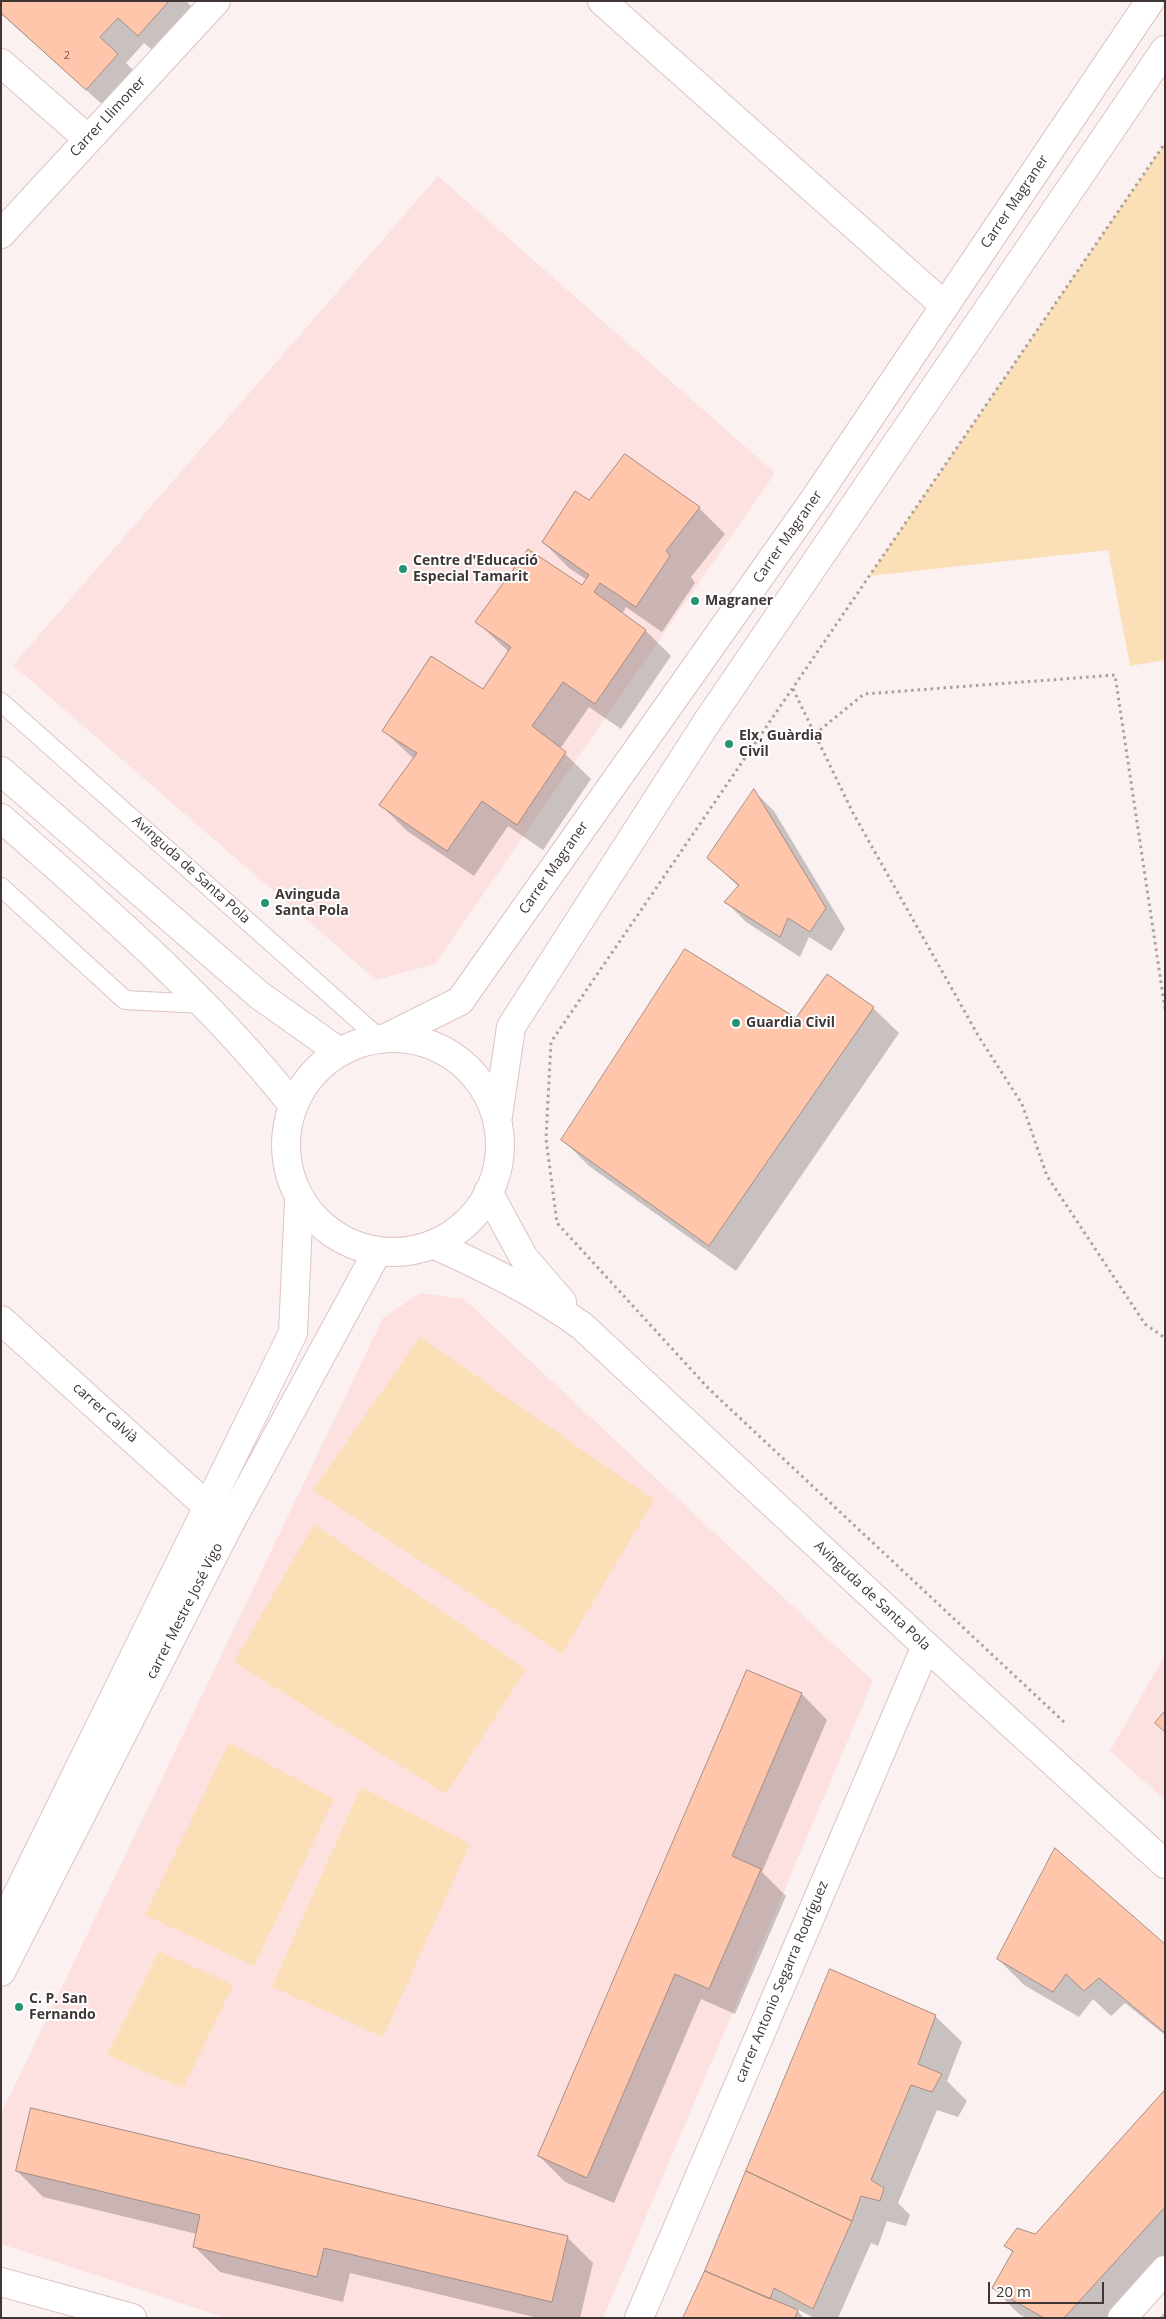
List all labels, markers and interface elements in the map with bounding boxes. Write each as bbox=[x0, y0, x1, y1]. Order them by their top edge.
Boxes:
house number: 2 bbox=[64, 49, 70, 63]
street label: Carrer Llimoner bbox=[67, 74, 149, 160]
street label: Carrer Magraner bbox=[978, 152, 1052, 252]
street label: Carrer Magraner bbox=[750, 488, 826, 586]
place label: Centre d'Educació Especial Tamarit bbox=[413, 553, 538, 586]
marker: Centre d'Educació Especial Tamarit bbox=[397, 563, 409, 575]
place label: Magraner bbox=[705, 593, 773, 609]
marker: Magraner bbox=[689, 595, 701, 607]
place label: Elx, Guàrdia Civil bbox=[739, 728, 823, 760]
marker: Elx, Guàrdia Civil bbox=[723, 738, 735, 750]
street label: Avinguda de Santa Pola bbox=[129, 813, 253, 927]
street label: Carrer Magraner bbox=[516, 819, 592, 917]
place label: Avinguda Santa Pola bbox=[275, 887, 349, 920]
marker: Avinguda Santa Pola bbox=[259, 897, 271, 909]
place label: Guardia Civil bbox=[746, 1015, 835, 1031]
marker: Guardia Civil bbox=[730, 1017, 742, 1029]
street label: carrer Calvià bbox=[69, 1379, 141, 1447]
street label: Avinguda de Santa Pola bbox=[810, 1538, 934, 1654]
street label: carrer Mestre José Vigo bbox=[143, 1540, 227, 1682]
street label: carrer Antonio Segarra Rodríguez bbox=[732, 1879, 832, 2085]
place label: C. P. San Fernando bbox=[29, 1991, 96, 2024]
marker: C. P. San Fernando bbox=[13, 2001, 25, 2013]
scale bar bbox=[991, 2272, 1107, 2304]
text: 20 m bbox=[996, 2281, 1031, 2301]

